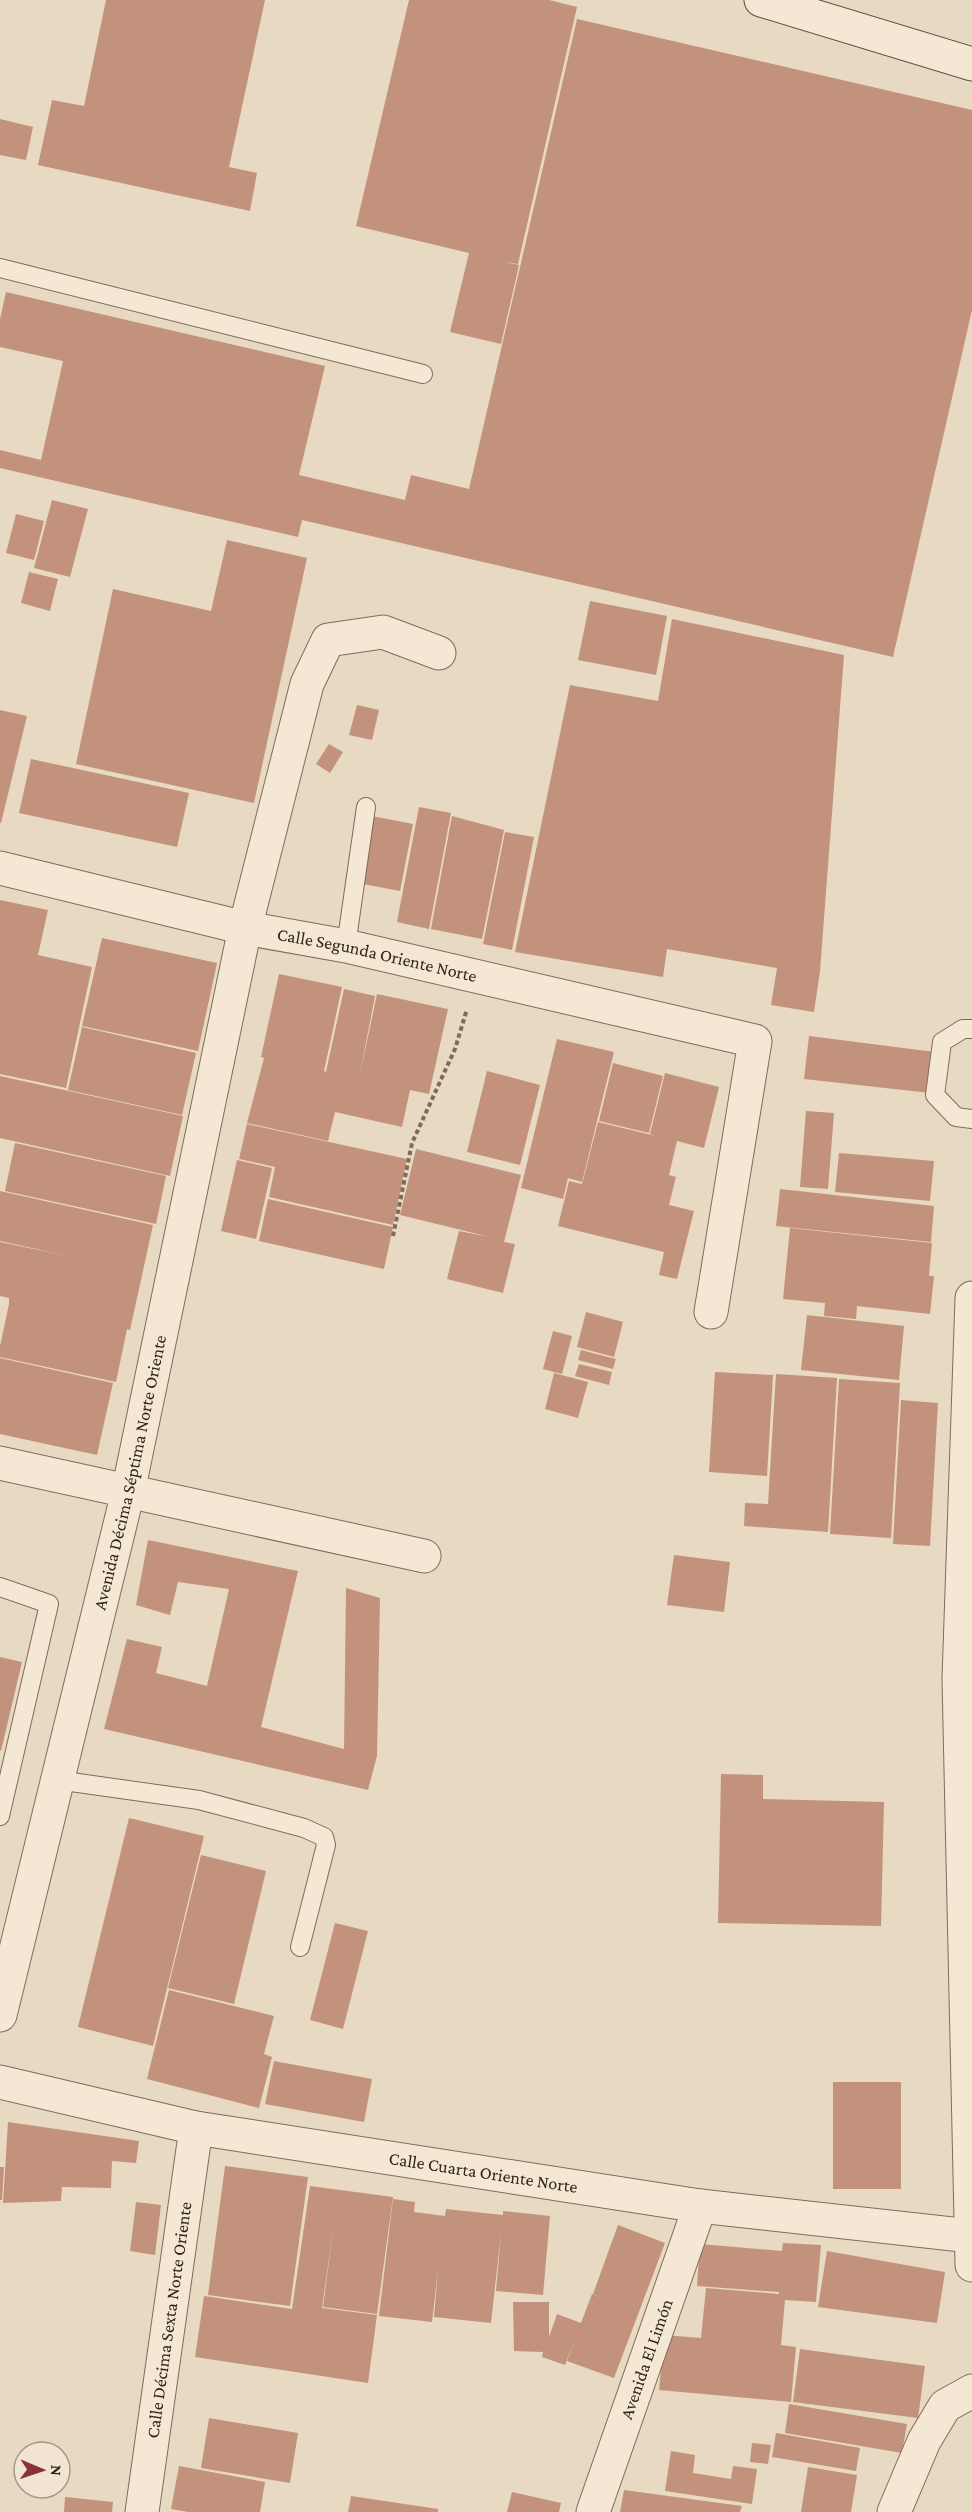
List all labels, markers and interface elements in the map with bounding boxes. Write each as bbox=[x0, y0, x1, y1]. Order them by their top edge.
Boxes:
street label: Calle Segunda Oriente Norte bbox=[276, 924, 479, 986]
street label: Avenida Décima Séptima Norte Oriente bbox=[90, 1333, 170, 1612]
street label: Calle Cuarta Oriente Norte bbox=[387, 2148, 579, 2197]
street label: Calle Décima Sexta Norte Oriente bbox=[142, 2200, 196, 2439]
street label: Avenida El Limón bbox=[616, 2296, 677, 2422]
north arrow bbox=[12, 2440, 72, 2500]
text: N bbox=[48, 2465, 65, 2476]

